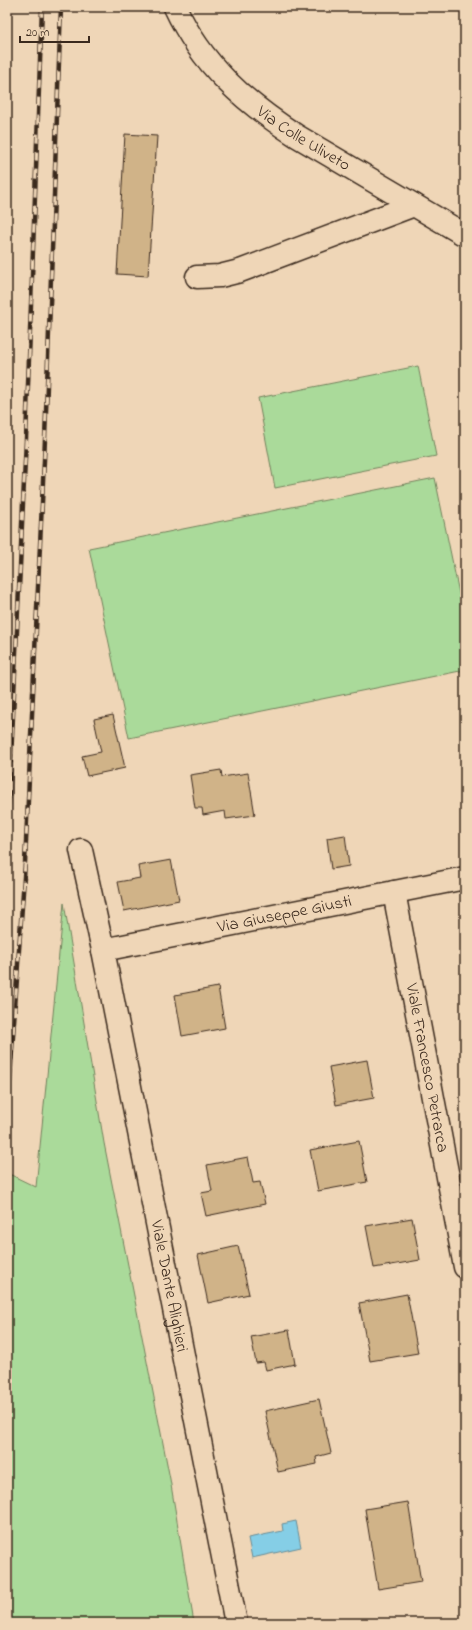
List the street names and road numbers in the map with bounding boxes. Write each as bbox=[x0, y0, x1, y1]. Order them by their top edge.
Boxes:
street label: Via Colle Uliveto bbox=[251, 99, 355, 177]
street label: Via Giuseppe Giusti bbox=[214, 888, 354, 940]
street label: Viale Francesco Petrarca bbox=[399, 980, 456, 1154]
street label: Viale Dante Alighieri bbox=[144, 1217, 195, 1354]

